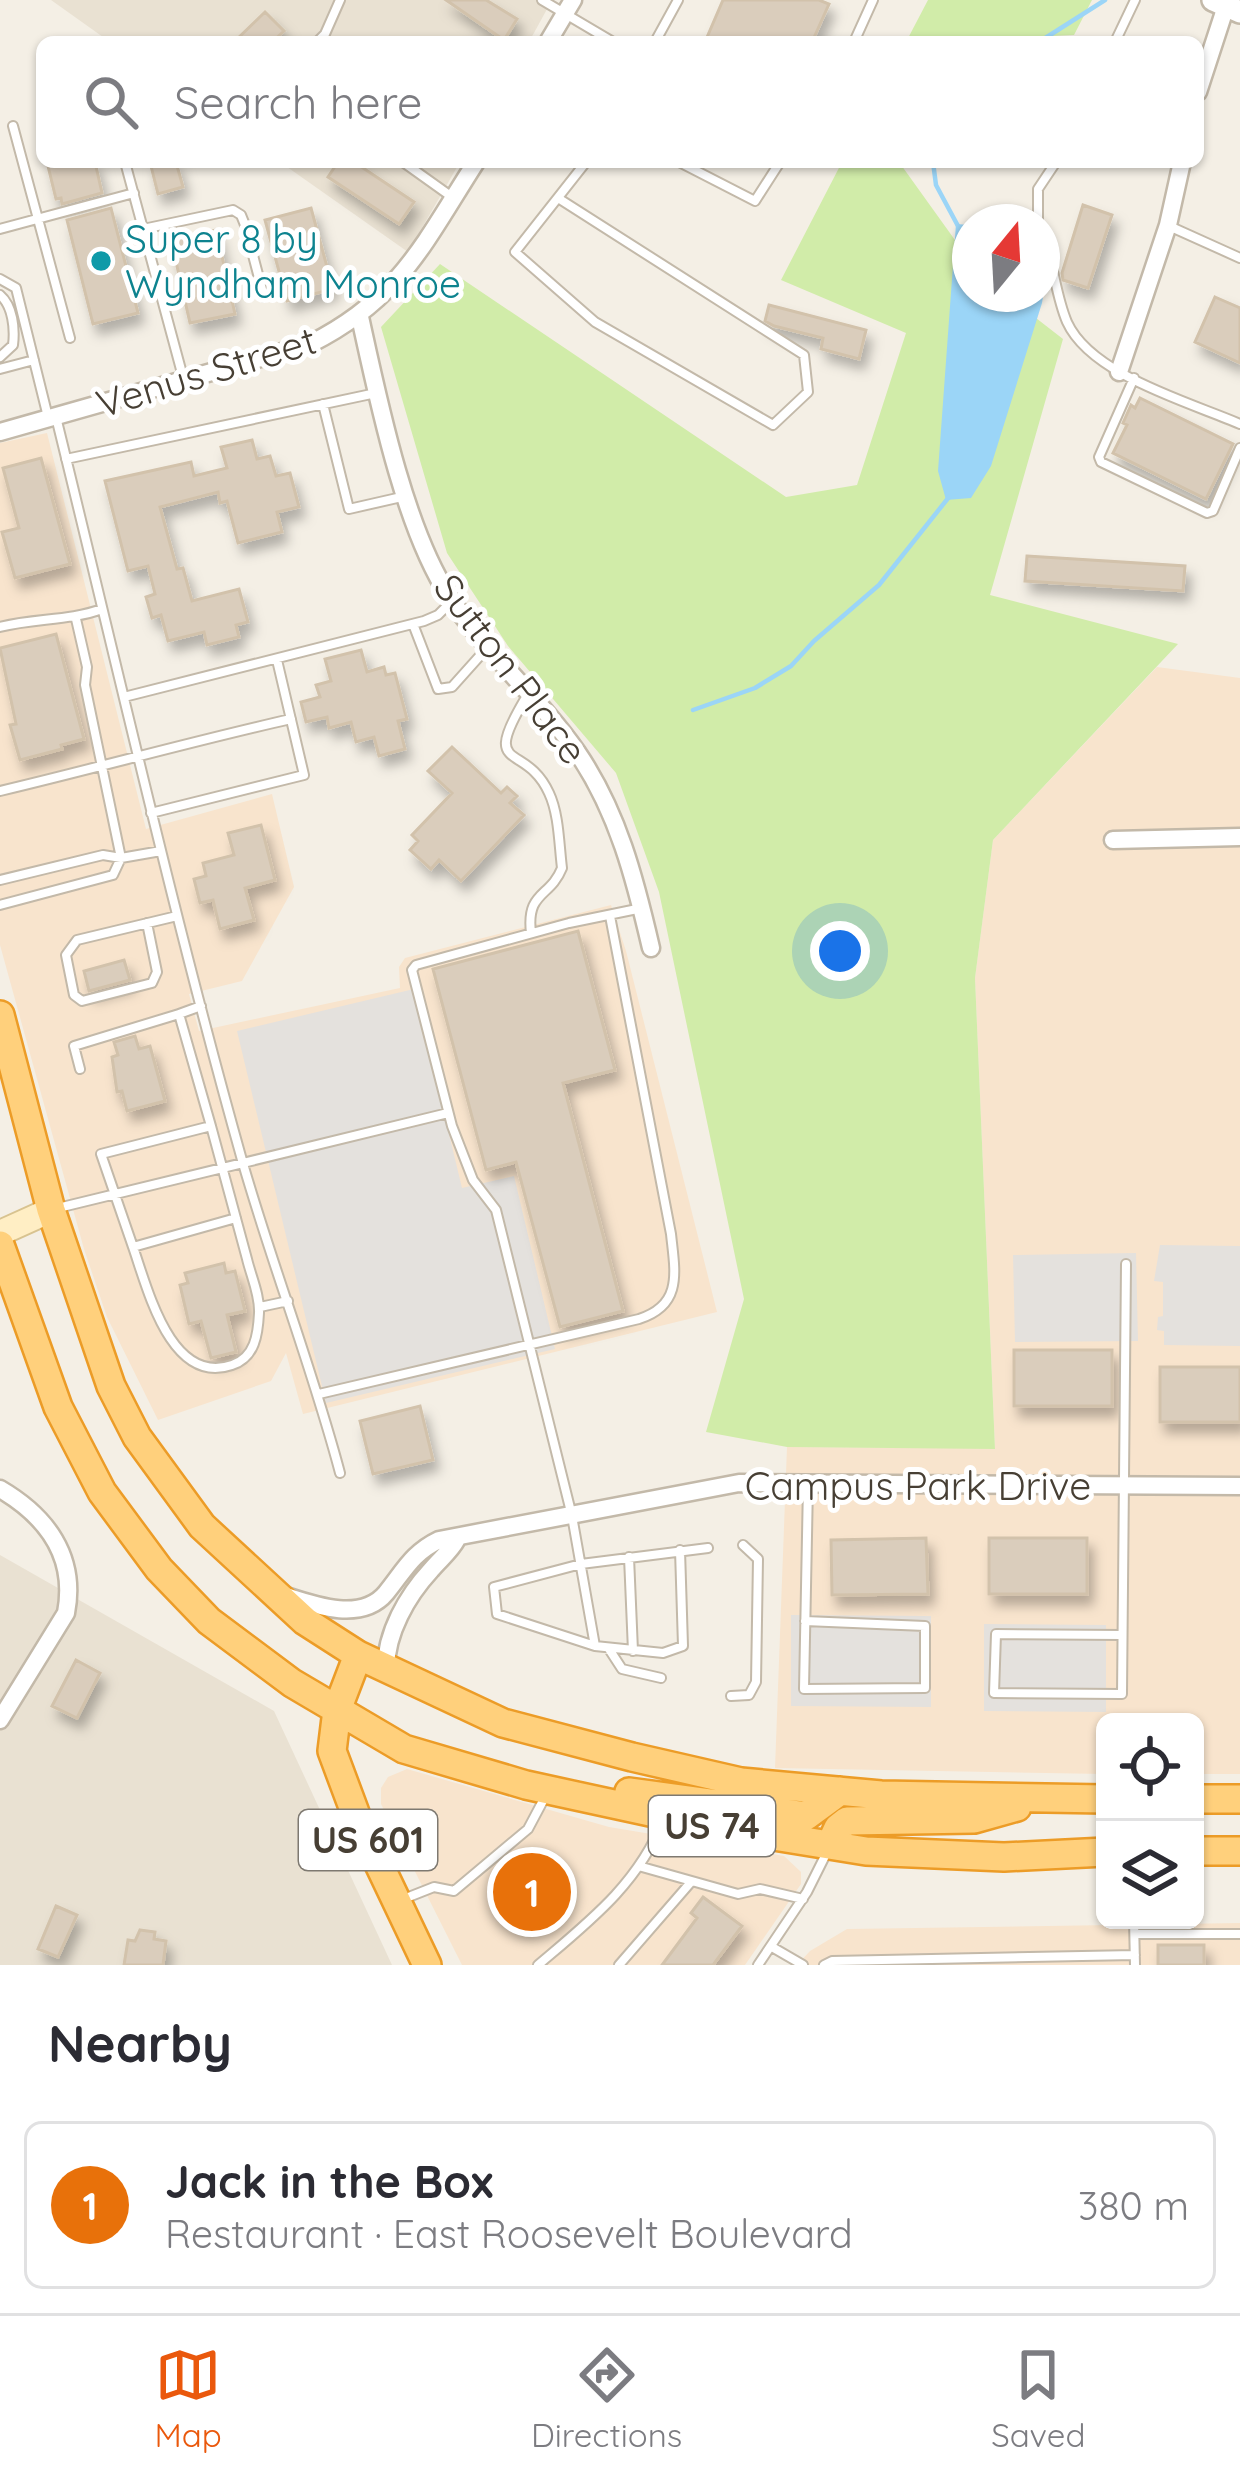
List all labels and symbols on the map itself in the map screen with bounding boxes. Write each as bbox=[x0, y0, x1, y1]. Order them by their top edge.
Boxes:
north arrow bbox=[952, 204, 1060, 312]
place label: Super 8 by Wyndham Monroe bbox=[125, 214, 461, 308]
marker: Super 8 by Wyndham Monroe bbox=[88, 248, 114, 274]
street label: Venus Street bbox=[90, 315, 322, 428]
street label: Sutton Place bbox=[424, 564, 599, 773]
your location bbox=[810, 921, 870, 981]
street label: Campus Park Drive bbox=[745, 1461, 1091, 1510]
road number: US 74 bbox=[649, 1796, 775, 1856]
road number: US 601 bbox=[299, 1810, 437, 1870]
pin: 1 bbox=[493, 1847, 571, 1937]

